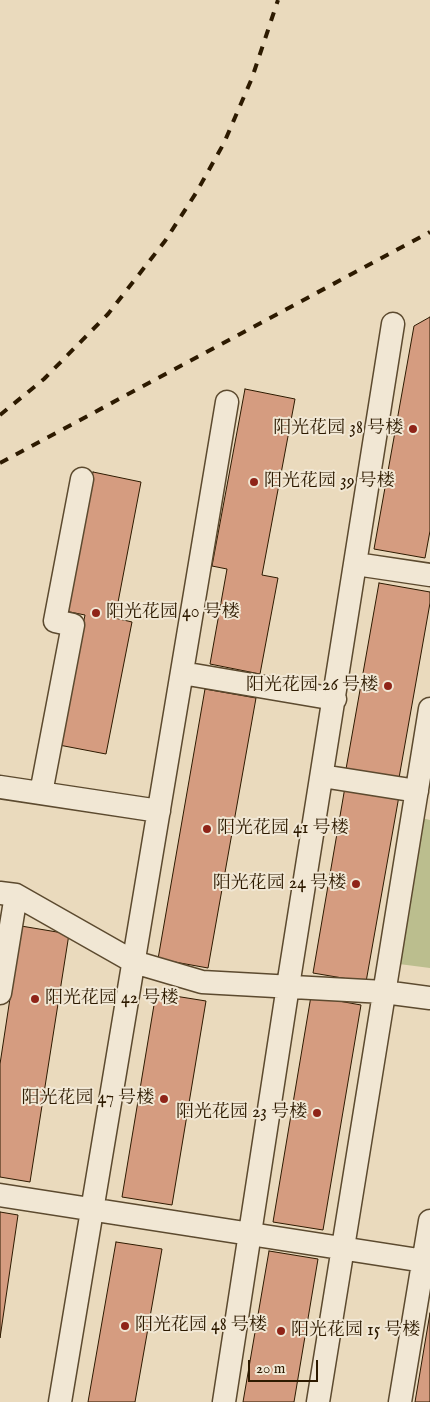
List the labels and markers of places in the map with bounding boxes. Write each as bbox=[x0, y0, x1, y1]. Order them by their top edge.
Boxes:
place label: 阳光花园 38 号楼 bbox=[273, 418, 403, 440]
marker: 阳光花园 38 号楼 bbox=[407, 423, 419, 435]
place label: 阳光花园 39 号楼 bbox=[264, 471, 394, 493]
marker: 阳光花园 39 号楼 bbox=[248, 476, 260, 488]
place label: 阳光花园 40 号楼 bbox=[106, 602, 240, 624]
marker: 阳光花园 40 号楼 bbox=[90, 607, 102, 619]
place label: 阳光花园 26 号楼 bbox=[246, 675, 378, 697]
marker: 阳光花园 26 号楼 bbox=[382, 680, 394, 692]
place label: 阳光花园 41 号楼 bbox=[217, 818, 348, 840]
marker: 阳光花园 41 号楼 bbox=[201, 823, 213, 835]
place label: 阳光花园 24 号楼 bbox=[213, 873, 346, 895]
marker: 阳光花园 24 号楼 bbox=[350, 878, 362, 890]
place label: 阳光花园 42 号楼 bbox=[45, 988, 178, 1010]
marker: 阳光花园 42 号楼 bbox=[29, 993, 41, 1005]
place label: 阳光花园 47 号楼 bbox=[21, 1088, 154, 1110]
marker: 阳光花园 47 号楼 bbox=[158, 1093, 170, 1105]
place label: 阳光花园 23 号楼 bbox=[176, 1102, 307, 1124]
marker: 阳光花园 23 号楼 bbox=[311, 1107, 323, 1119]
place label: 阳光花园 48 号楼 bbox=[135, 1315, 267, 1337]
marker: 阳光花园 48 号楼 bbox=[119, 1320, 131, 1332]
place label: 阳光花园 15 号楼 bbox=[291, 1320, 420, 1342]
marker: 阳光花园 15 号楼 bbox=[275, 1325, 287, 1337]

